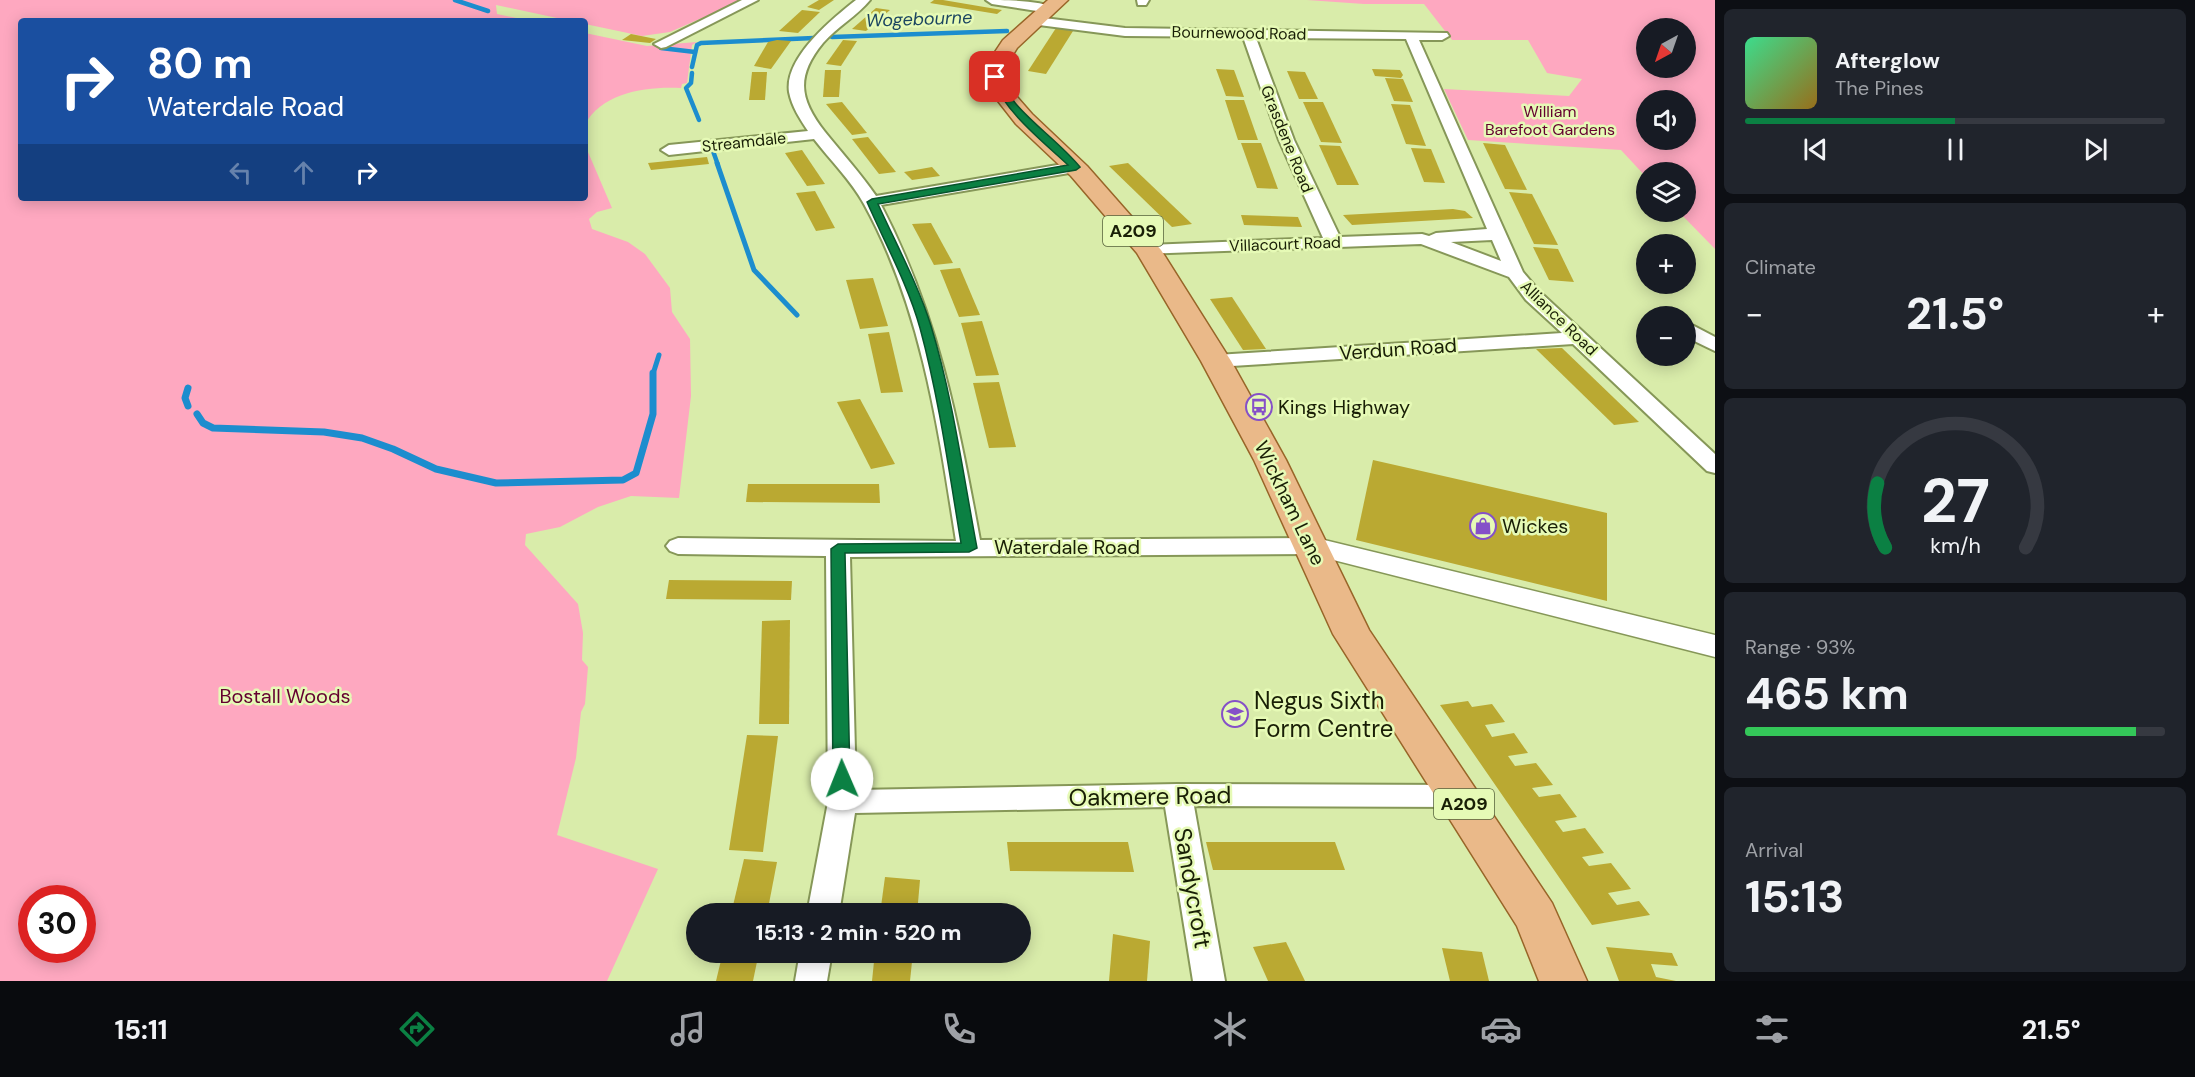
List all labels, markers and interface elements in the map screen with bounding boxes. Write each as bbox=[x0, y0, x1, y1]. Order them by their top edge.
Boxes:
water label: Wogebourne bbox=[865, 5, 973, 33]
north arrow bbox=[1636, 18, 1696, 78]
map controls bbox=[1636, 18, 1696, 366]
street label: Bournewood Road bbox=[1172, 21, 1306, 45]
text: 80 m bbox=[147, 36, 253, 91]
icon: right bbox=[48, 42, 126, 120]
text: Afterglow bbox=[1835, 46, 1940, 75]
pin bbox=[969, 51, 1020, 102]
icon: arrive bbox=[978, 60, 1011, 93]
text: The Pines bbox=[1835, 75, 1924, 101]
street label: Grasdene Road bbox=[1256, 82, 1318, 196]
text: Waterdale Road bbox=[147, 89, 344, 124]
button: sound bbox=[1636, 90, 1696, 150]
park label: William Barefoot Gardens bbox=[1485, 101, 1615, 140]
street label: Streamdale bbox=[701, 127, 787, 157]
icon: previous bbox=[1799, 133, 1832, 166]
icon: pause bbox=[1939, 133, 1972, 166]
icon: next bbox=[2079, 133, 2112, 166]
icon: left bbox=[224, 156, 257, 189]
icon: ahead bbox=[287, 156, 320, 189]
icon: right bbox=[350, 156, 383, 189]
button: layers bbox=[1636, 162, 1696, 222]
road number: A209 bbox=[1103, 216, 1163, 246]
street label: Villacourt Road bbox=[1229, 232, 1341, 256]
button: + bbox=[1636, 234, 1696, 294]
text: Climate bbox=[1745, 254, 1816, 280]
street label: Alliance Road bbox=[1516, 276, 1602, 360]
text: 21.5° bbox=[1906, 284, 2004, 343]
text: − bbox=[1745, 292, 1763, 335]
text: + bbox=[2147, 292, 2165, 335]
button: − bbox=[1636, 306, 1696, 366]
street label: Verdun Road bbox=[1338, 332, 1458, 366]
bus stop icon: Kings Highway bbox=[1244, 392, 1274, 422]
place label: Kings Highway bbox=[1278, 394, 1410, 420]
street label: Wickham Lane bbox=[1249, 436, 1331, 570]
text: 27 bbox=[1920, 460, 1990, 541]
shop icon: Wickes bbox=[1468, 511, 1498, 541]
place label: Wickes bbox=[1502, 513, 1568, 539]
text: km/h bbox=[1930, 532, 1980, 560]
street label: Waterdale Road bbox=[994, 534, 1140, 560]
text: Range · 93% bbox=[1745, 634, 1855, 660]
text: 465 km bbox=[1745, 664, 1909, 723]
park label: Bostall Woods bbox=[219, 683, 351, 709]
place label: Negus Sixth Form Centre bbox=[1254, 685, 1393, 744]
school or university icon: Negus Sixth Form Centre bbox=[1220, 699, 1250, 729]
position arrow bbox=[810, 747, 874, 811]
street label: Oakmere Road bbox=[1068, 779, 1232, 813]
road number: A209 bbox=[1434, 789, 1494, 819]
street label: Sandycroft bbox=[1167, 825, 1219, 951]
text: Arrival bbox=[1745, 837, 1803, 863]
text: 15:13 bbox=[1745, 867, 1844, 926]
speed limit sign: 30 bbox=[18, 885, 96, 963]
text: 15:13 · 2 min · 520 m bbox=[756, 918, 961, 947]
icon: directions bbox=[396, 1008, 438, 1050]
icon: music bbox=[667, 1008, 709, 1050]
icon: phone bbox=[938, 1008, 980, 1050]
icon: climate bbox=[1209, 1008, 1251, 1050]
icon: car bbox=[1480, 1008, 1522, 1050]
icon: filters bbox=[1751, 1008, 1793, 1050]
text: 15:11 bbox=[114, 1012, 168, 1047]
text: 21.5° bbox=[2022, 1012, 2081, 1047]

